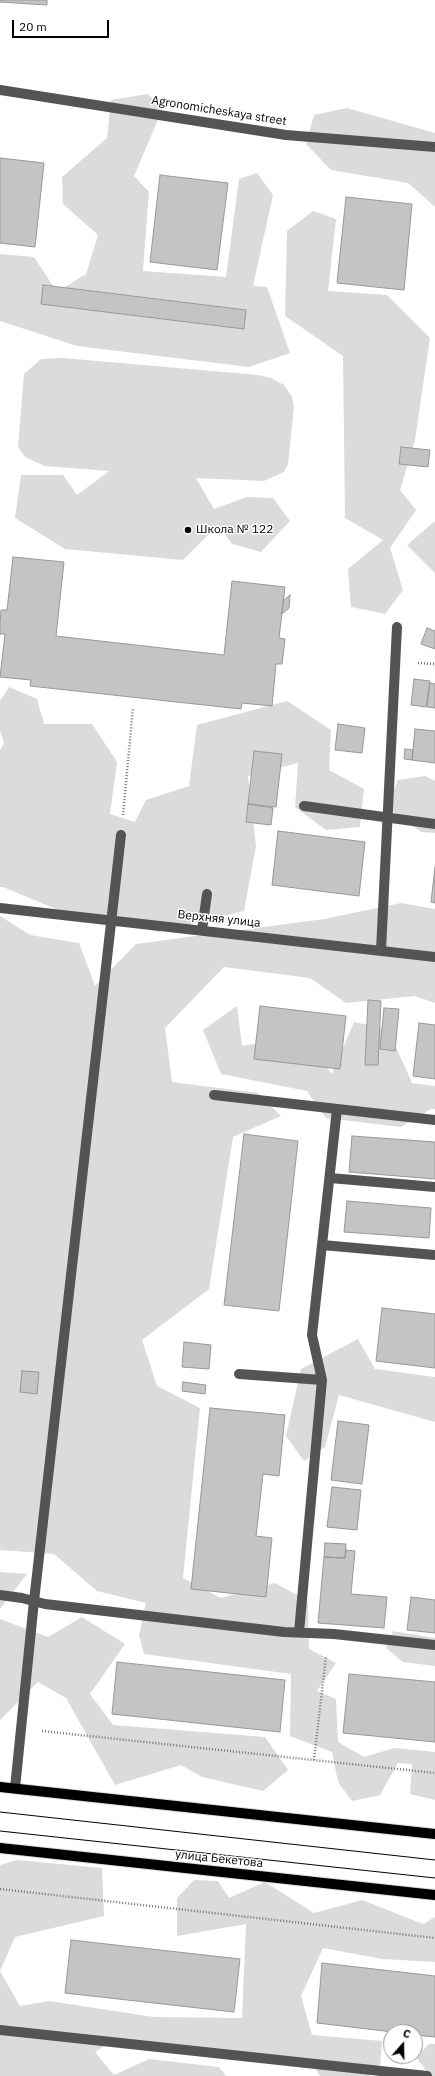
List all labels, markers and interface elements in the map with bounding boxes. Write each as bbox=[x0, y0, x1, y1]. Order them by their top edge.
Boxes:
scale bar bbox=[14, 12, 111, 38]
text: 20 m bbox=[19, 19, 47, 34]
street label: Agronomicheskaya street bbox=[150, 93, 288, 129]
place label: Школа № 122 bbox=[196, 523, 273, 537]
marker: Школа № 122 bbox=[183, 525, 193, 535]
street label: Верхняя улица bbox=[177, 907, 261, 931]
street label: улица Бекетова bbox=[174, 1847, 264, 1871]
north arrow bbox=[383, 2024, 423, 2064]
text: С bbox=[401, 2026, 413, 2041]

